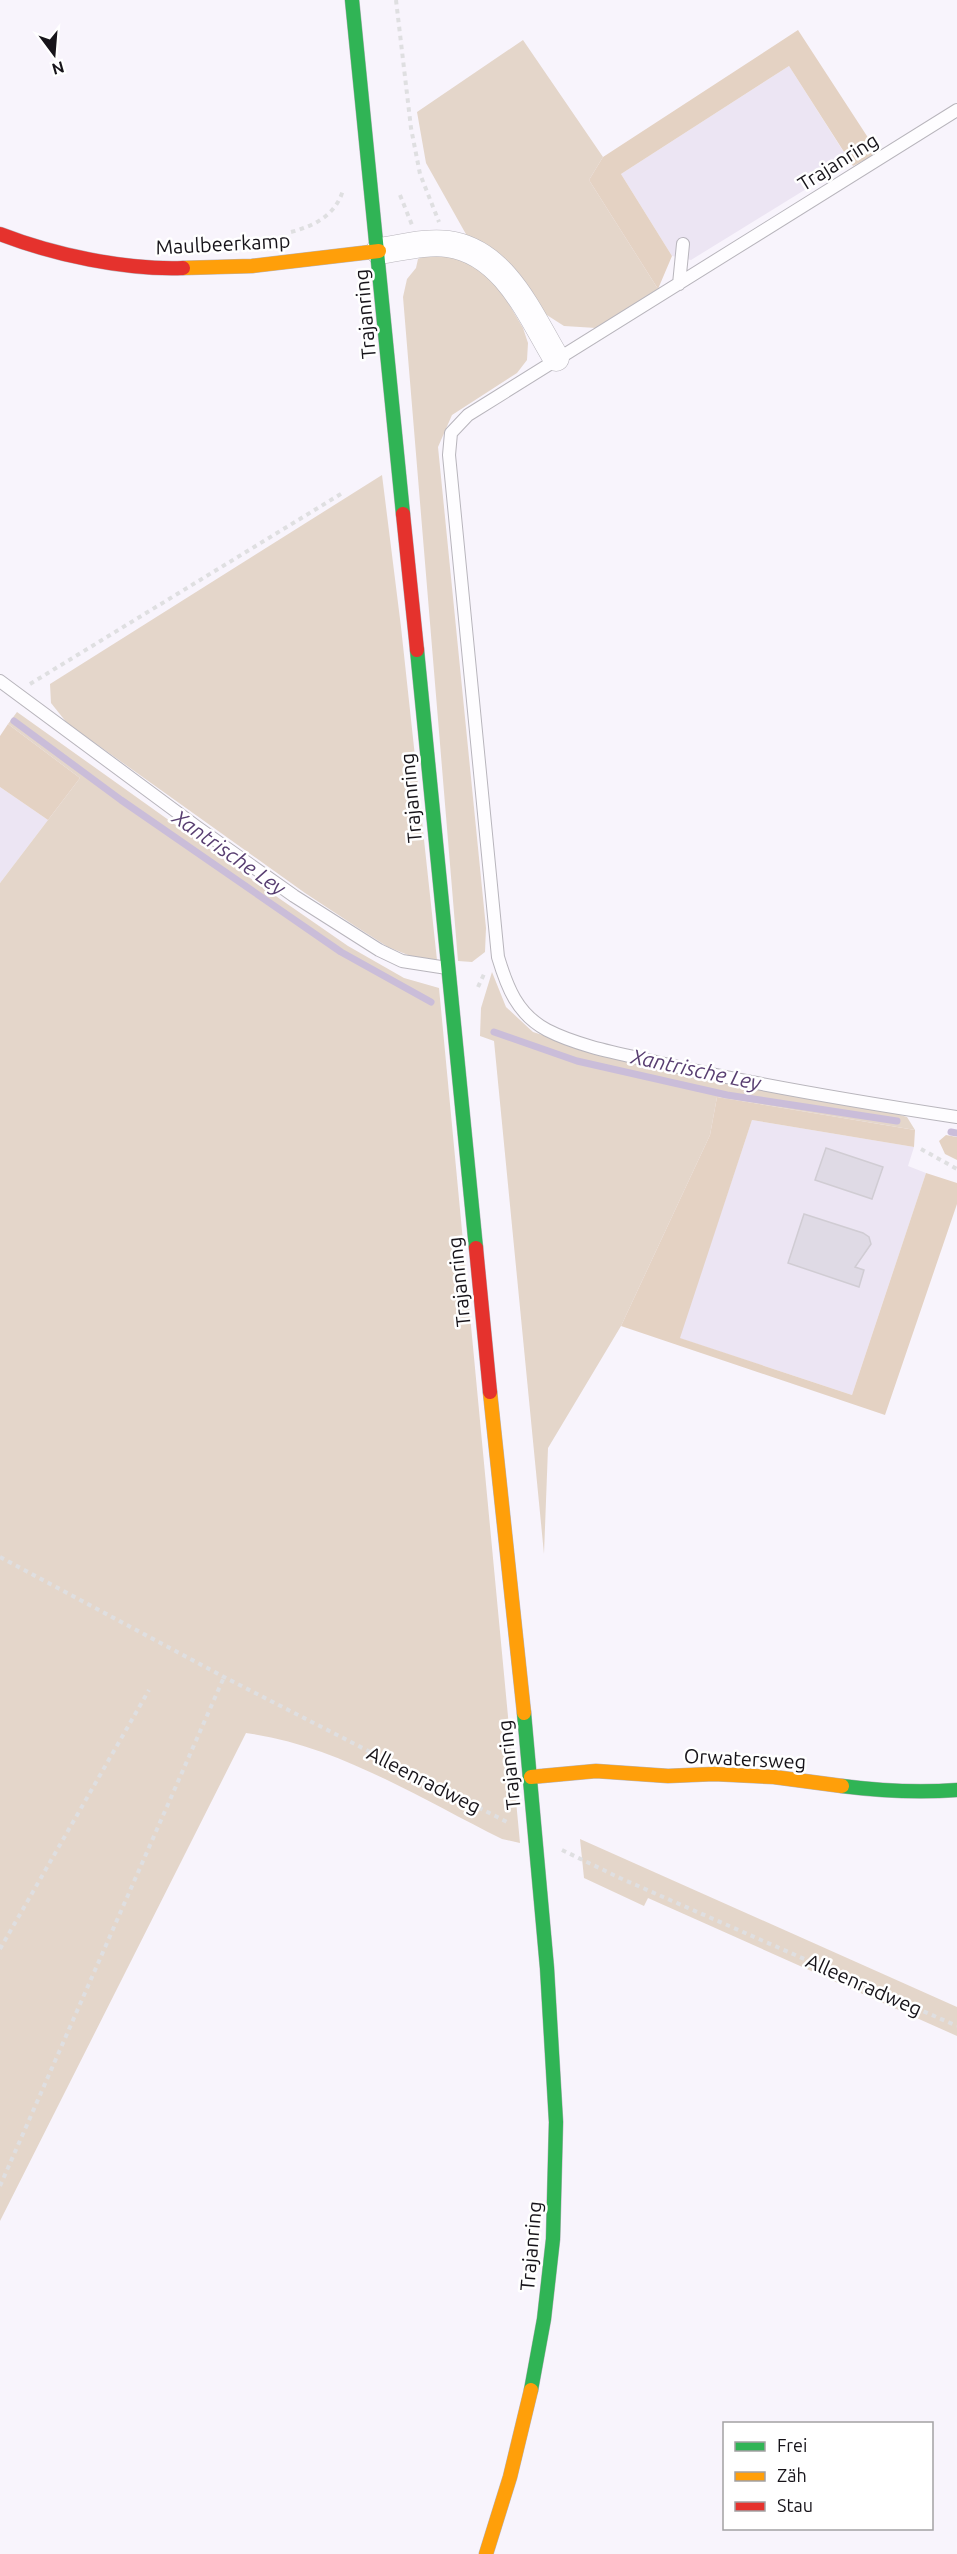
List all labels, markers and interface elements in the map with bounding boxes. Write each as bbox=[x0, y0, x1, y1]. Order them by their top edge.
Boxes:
north arrow bbox=[24, 24, 84, 84]
text: N bbox=[50, 58, 66, 79]
street label: Trajanring bbox=[793, 128, 882, 195]
street label: Maulbeerkamp bbox=[155, 228, 291, 259]
street label: Trajanring bbox=[349, 268, 380, 360]
street label: Trajanring bbox=[395, 752, 426, 844]
water label: Xantrische Ley bbox=[168, 804, 291, 900]
water label: Xantrische Ley bbox=[628, 1043, 764, 1095]
street label: Trajanring bbox=[442, 1236, 475, 1328]
street label: Trajanring bbox=[492, 1719, 525, 1811]
street label: Alleenradweg bbox=[364, 1741, 485, 1818]
street label: Orwatersweg bbox=[683, 1744, 807, 1773]
street label: Alleenradweg bbox=[803, 1949, 926, 2020]
street label: Trajanring bbox=[515, 2200, 546, 2292]
legend bbox=[723, 2422, 933, 2530]
text: Frei bbox=[777, 2435, 807, 2455]
text: Zäh bbox=[777, 2465, 807, 2485]
text: Stau bbox=[777, 2495, 813, 2515]

